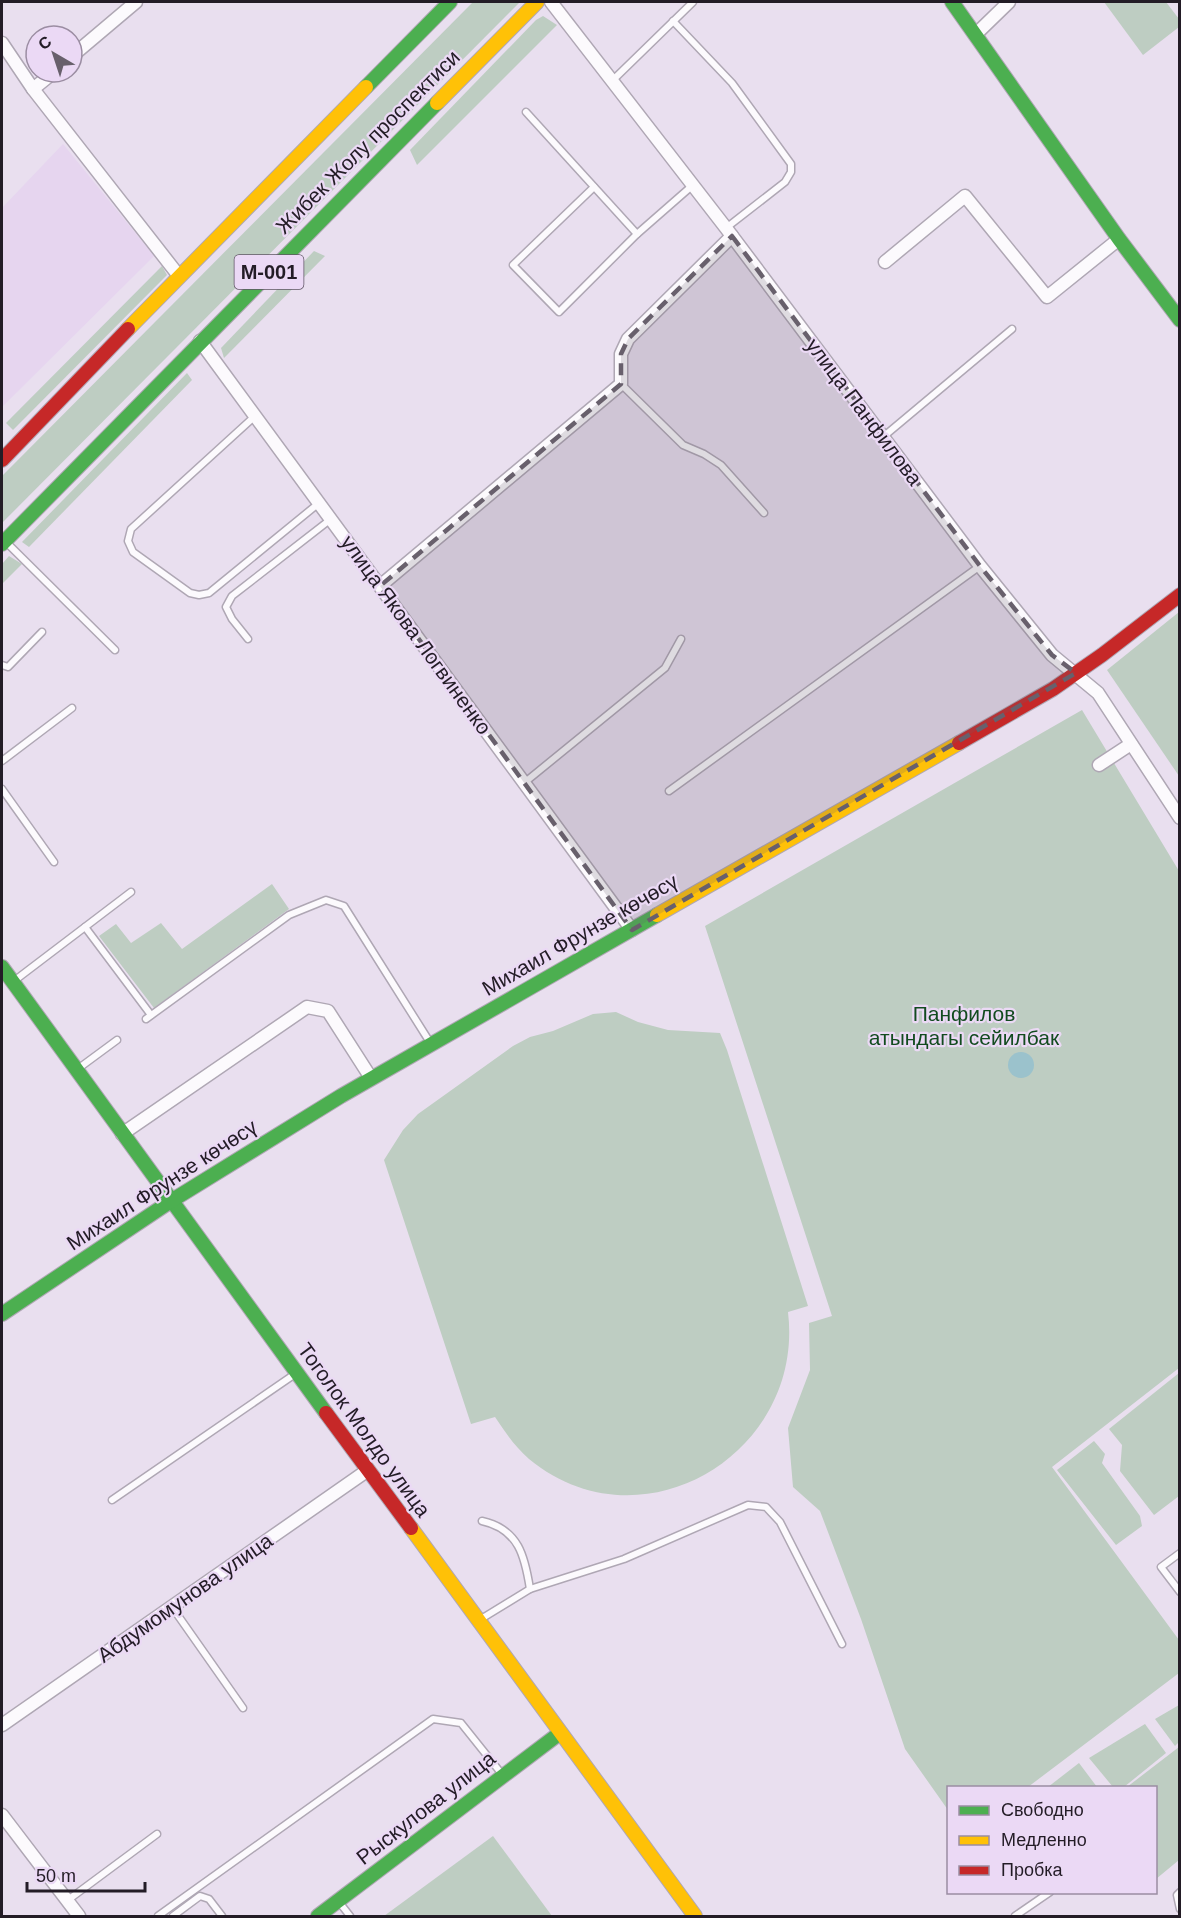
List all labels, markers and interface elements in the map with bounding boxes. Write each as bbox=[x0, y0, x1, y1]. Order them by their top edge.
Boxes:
north arrow bbox=[24, 24, 84, 84]
text: С bbox=[35, 32, 55, 53]
street label: Жибек Жолу проспектиси bbox=[271, 45, 464, 238]
road number: М-001 bbox=[234, 255, 304, 289]
street label: улица Панфилова bbox=[802, 334, 927, 490]
street label: улица Якова Логвиненко bbox=[336, 531, 496, 739]
street label: Михаил Фрунзе көчөсү bbox=[478, 869, 682, 1000]
park label: Панфилов атындагы сейилбак bbox=[869, 1002, 1060, 1049]
street label: Михаил Фрунзе көчөсү bbox=[62, 1114, 261, 1255]
street label: Тоголок Молдо улица bbox=[294, 1338, 435, 1521]
street label: Абдумомунова улица bbox=[93, 1528, 277, 1667]
street label: Рыскулова улица bbox=[352, 1746, 500, 1869]
legend bbox=[947, 1786, 1157, 1894]
text: Свободно bbox=[1001, 1800, 1084, 1820]
text: Медленно bbox=[1001, 1830, 1087, 1850]
scale bar bbox=[27, 1855, 146, 1893]
text: Пробка bbox=[1001, 1860, 1064, 1880]
text: 50 m bbox=[36, 1866, 76, 1886]

